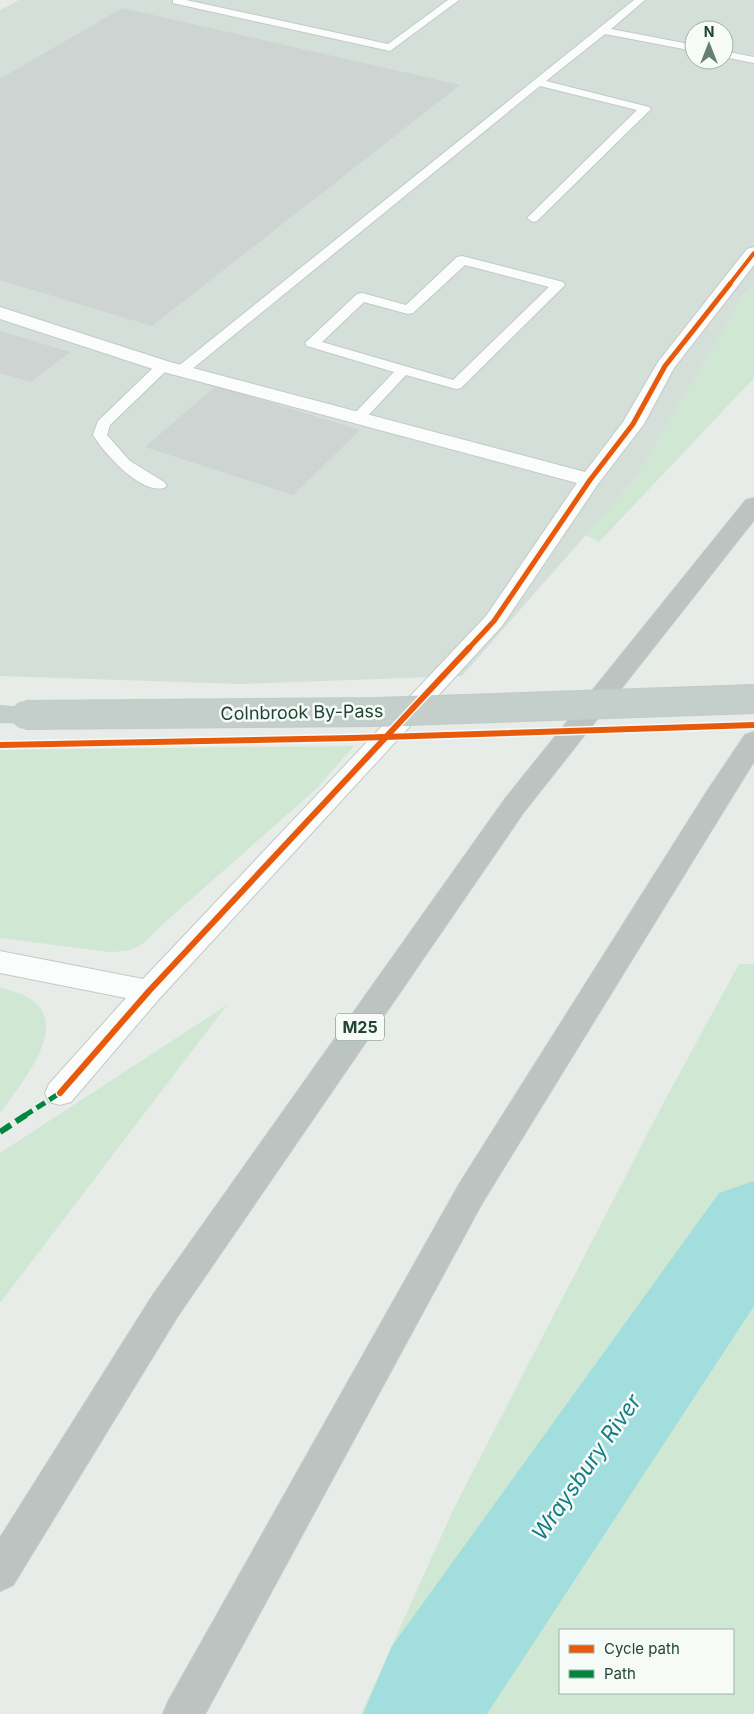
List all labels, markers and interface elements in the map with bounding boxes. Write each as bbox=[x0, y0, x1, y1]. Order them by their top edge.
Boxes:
north arrow bbox=[684, 20, 734, 70]
text: N bbox=[704, 23, 714, 40]
street label: Colnbrook By-Pass bbox=[220, 700, 384, 724]
road number: M25 bbox=[336, 1014, 384, 1040]
water label: Wraysbury River bbox=[526, 1388, 646, 1545]
legend bbox=[559, 1629, 734, 1694]
text: Cycle path bbox=[604, 1639, 680, 1658]
text: Path bbox=[604, 1664, 636, 1683]

